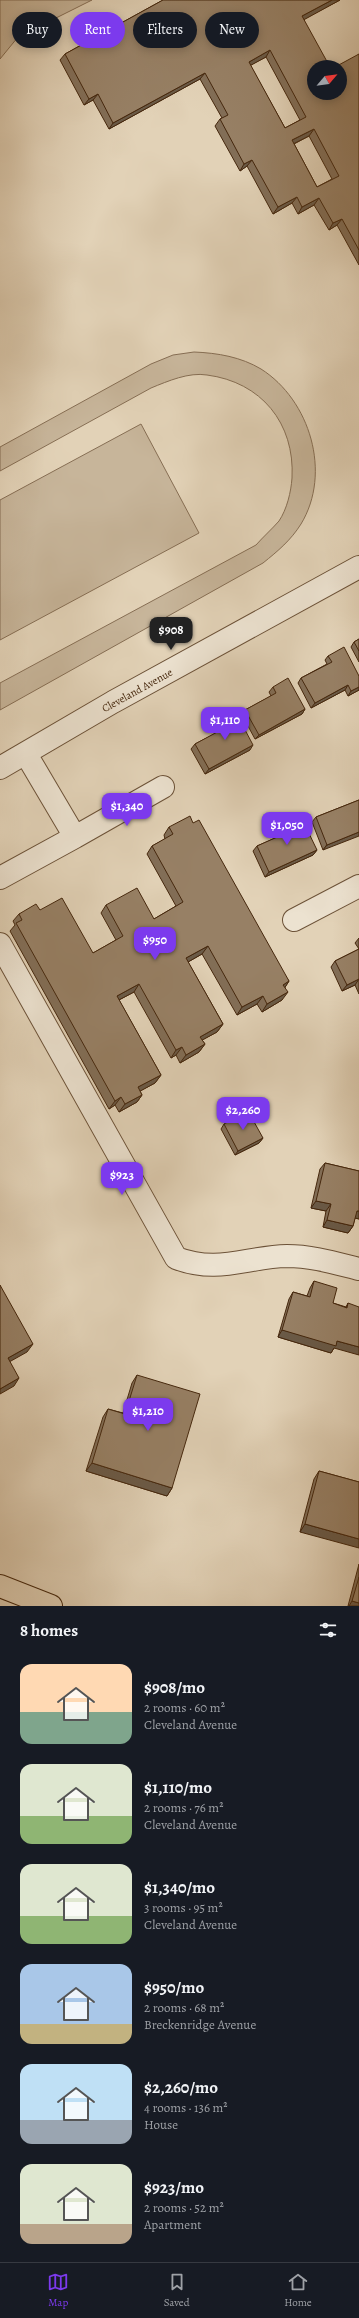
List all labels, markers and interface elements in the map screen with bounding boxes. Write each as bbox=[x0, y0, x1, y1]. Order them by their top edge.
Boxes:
chip: Buy bbox=[12, 12, 62, 48]
chip: Rent bbox=[70, 12, 125, 48]
chip: Filters bbox=[133, 12, 197, 48]
chip: New bbox=[205, 12, 259, 48]
north arrow bbox=[307, 60, 347, 100]
map controls bbox=[307, 60, 347, 100]
pin: $908 bbox=[147, 617, 195, 651]
text: $908 bbox=[159, 621, 183, 638]
street label: Cleveland Avenue bbox=[99, 665, 175, 716]
pin: $1,110 bbox=[192, 707, 258, 741]
text: $1,110 bbox=[210, 711, 240, 728]
pin: $1,340 bbox=[94, 793, 160, 827]
text: $1,340 bbox=[111, 797, 143, 814]
pin: $1,050 bbox=[254, 812, 320, 846]
text: $1,050 bbox=[271, 816, 303, 833]
pin: $950 bbox=[131, 927, 179, 961]
text: $950 bbox=[143, 931, 167, 948]
pin: $2,260 bbox=[210, 1097, 276, 1131]
text: $2,260 bbox=[226, 1101, 260, 1118]
pin: $923 bbox=[98, 1162, 146, 1196]
text: $923 bbox=[110, 1166, 134, 1183]
pin: $1,210 bbox=[115, 1398, 181, 1432]
text: $1,210 bbox=[132, 1402, 164, 1419]
text: 8 homes bbox=[20, 1619, 78, 1642]
icon: filters bbox=[317, 1619, 339, 1641]
text: $908/mo bbox=[144, 1676, 205, 1699]
icon: home bbox=[52, 1680, 100, 1728]
text: 2 rooms · 60 m² bbox=[144, 1699, 225, 1716]
text: Cleveland Avenue bbox=[144, 1716, 237, 1733]
text: $1,110/mo bbox=[144, 1776, 212, 1799]
icon: home bbox=[52, 1780, 100, 1828]
text: 2 rooms · 76 m² bbox=[144, 1799, 223, 1816]
text: Cleveland Avenue bbox=[144, 1816, 237, 1833]
text: $1,340/mo bbox=[144, 1876, 215, 1899]
icon: home bbox=[52, 1880, 100, 1928]
text: 3 rooms · 95 m² bbox=[144, 1899, 223, 1916]
text: Cleveland Avenue bbox=[144, 1916, 237, 1933]
text: $950/mo bbox=[144, 1976, 204, 1999]
icon: home bbox=[52, 1980, 100, 2028]
text: 2 rooms · 68 m² bbox=[144, 1999, 224, 2016]
text: Breckenridge Avenue bbox=[144, 2016, 256, 2033]
text: $2,260/mo bbox=[144, 2076, 218, 2099]
icon: home bbox=[52, 2080, 100, 2128]
text: 4 rooms · 136 m² bbox=[144, 2099, 228, 2116]
text: House bbox=[144, 2116, 178, 2133]
text: $923/mo bbox=[144, 2176, 204, 2199]
icon: home bbox=[52, 2180, 100, 2228]
text: 2 rooms · 52 m² bbox=[144, 2199, 224, 2216]
text: Apartment bbox=[144, 2216, 202, 2233]
tab: Map bbox=[47, 2271, 69, 2310]
tab: Saved bbox=[164, 2271, 190, 2310]
tab: Home bbox=[284, 2271, 312, 2310]

